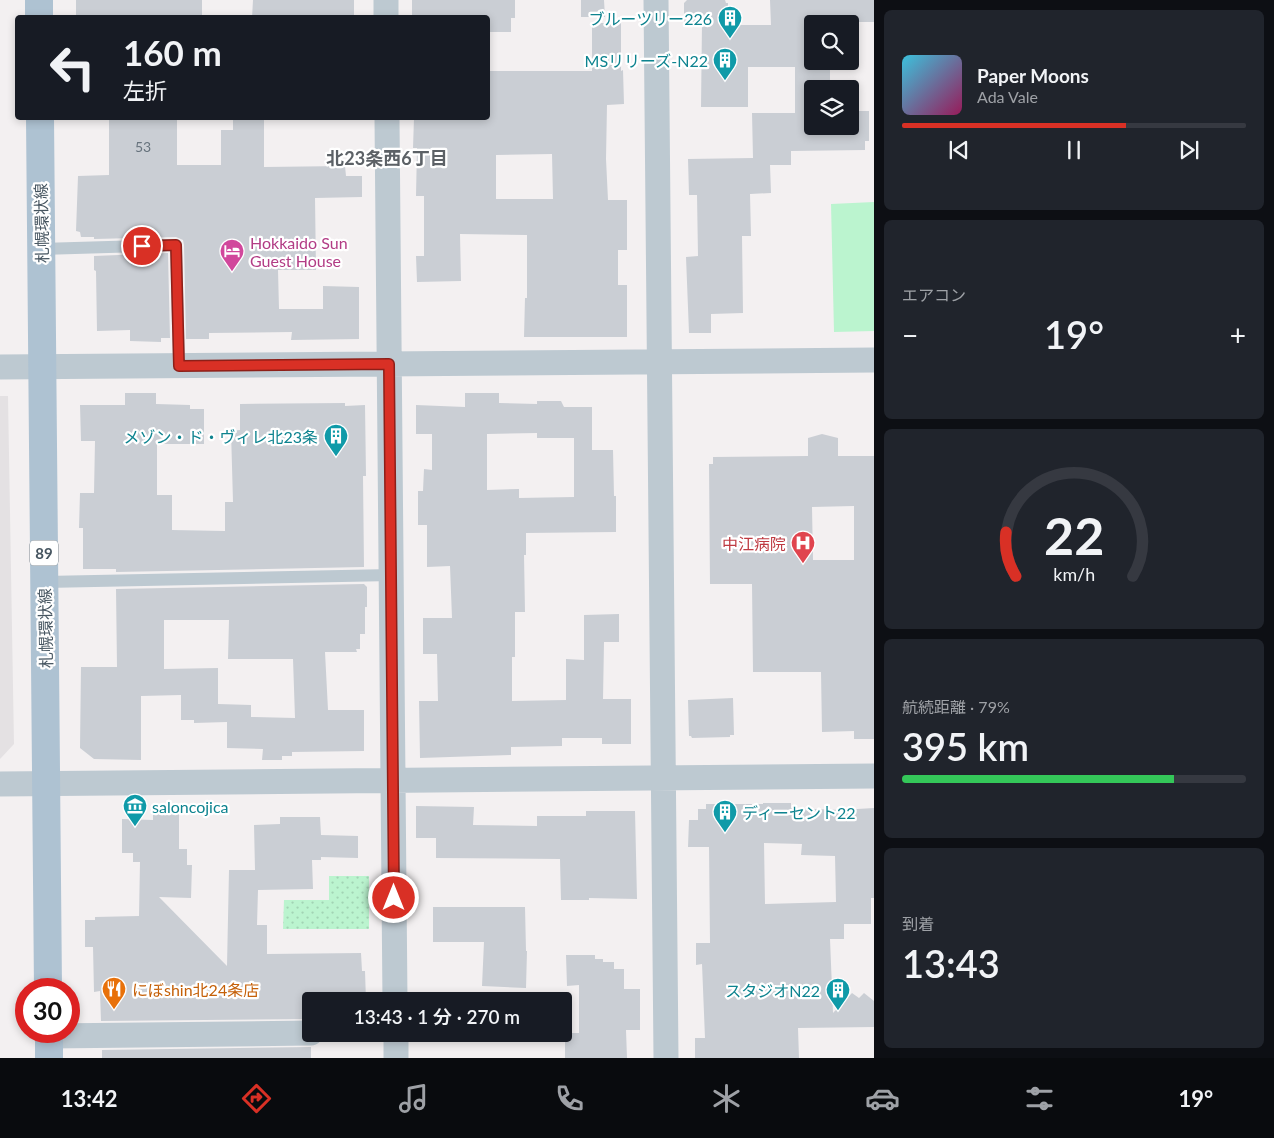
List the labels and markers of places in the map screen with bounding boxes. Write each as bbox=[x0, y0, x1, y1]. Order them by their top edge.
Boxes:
building icon: ブルーツリー226 bbox=[717, 5, 743, 39]
place label: ブルーツリー226 bbox=[588, 9, 712, 28]
building icon: MSリリーズ-N22 bbox=[712, 47, 738, 81]
place label: MSリリーズ-N22 bbox=[585, 51, 708, 70]
pin bbox=[121, 225, 163, 267]
place label: Hokkaido Sun Guest House bbox=[250, 233, 348, 270]
hotel icon: Hokkaido Sun Guest House bbox=[219, 238, 245, 272]
building icon: メゾン・ド・ヴィレ北23条 bbox=[323, 423, 349, 457]
place label: メゾン・ド・ヴィレ北23条 bbox=[123, 427, 318, 446]
hospital icon: 中江病院 bbox=[790, 530, 816, 564]
place label: 中江病院 bbox=[722, 534, 786, 553]
museum icon: saloncojica bbox=[122, 793, 148, 827]
place label: saloncojica bbox=[152, 797, 229, 816]
building icon: ディーセント22 bbox=[712, 799, 738, 833]
place label: ディーセント22 bbox=[742, 803, 855, 822]
restaurant icon: にぼshin北24条店 bbox=[101, 976, 127, 1010]
building icon: スタジオN22 bbox=[825, 977, 851, 1011]
place label: にぼshin北24条店 bbox=[132, 980, 259, 999]
place label: スタジオN22 bbox=[725, 981, 820, 1000]

